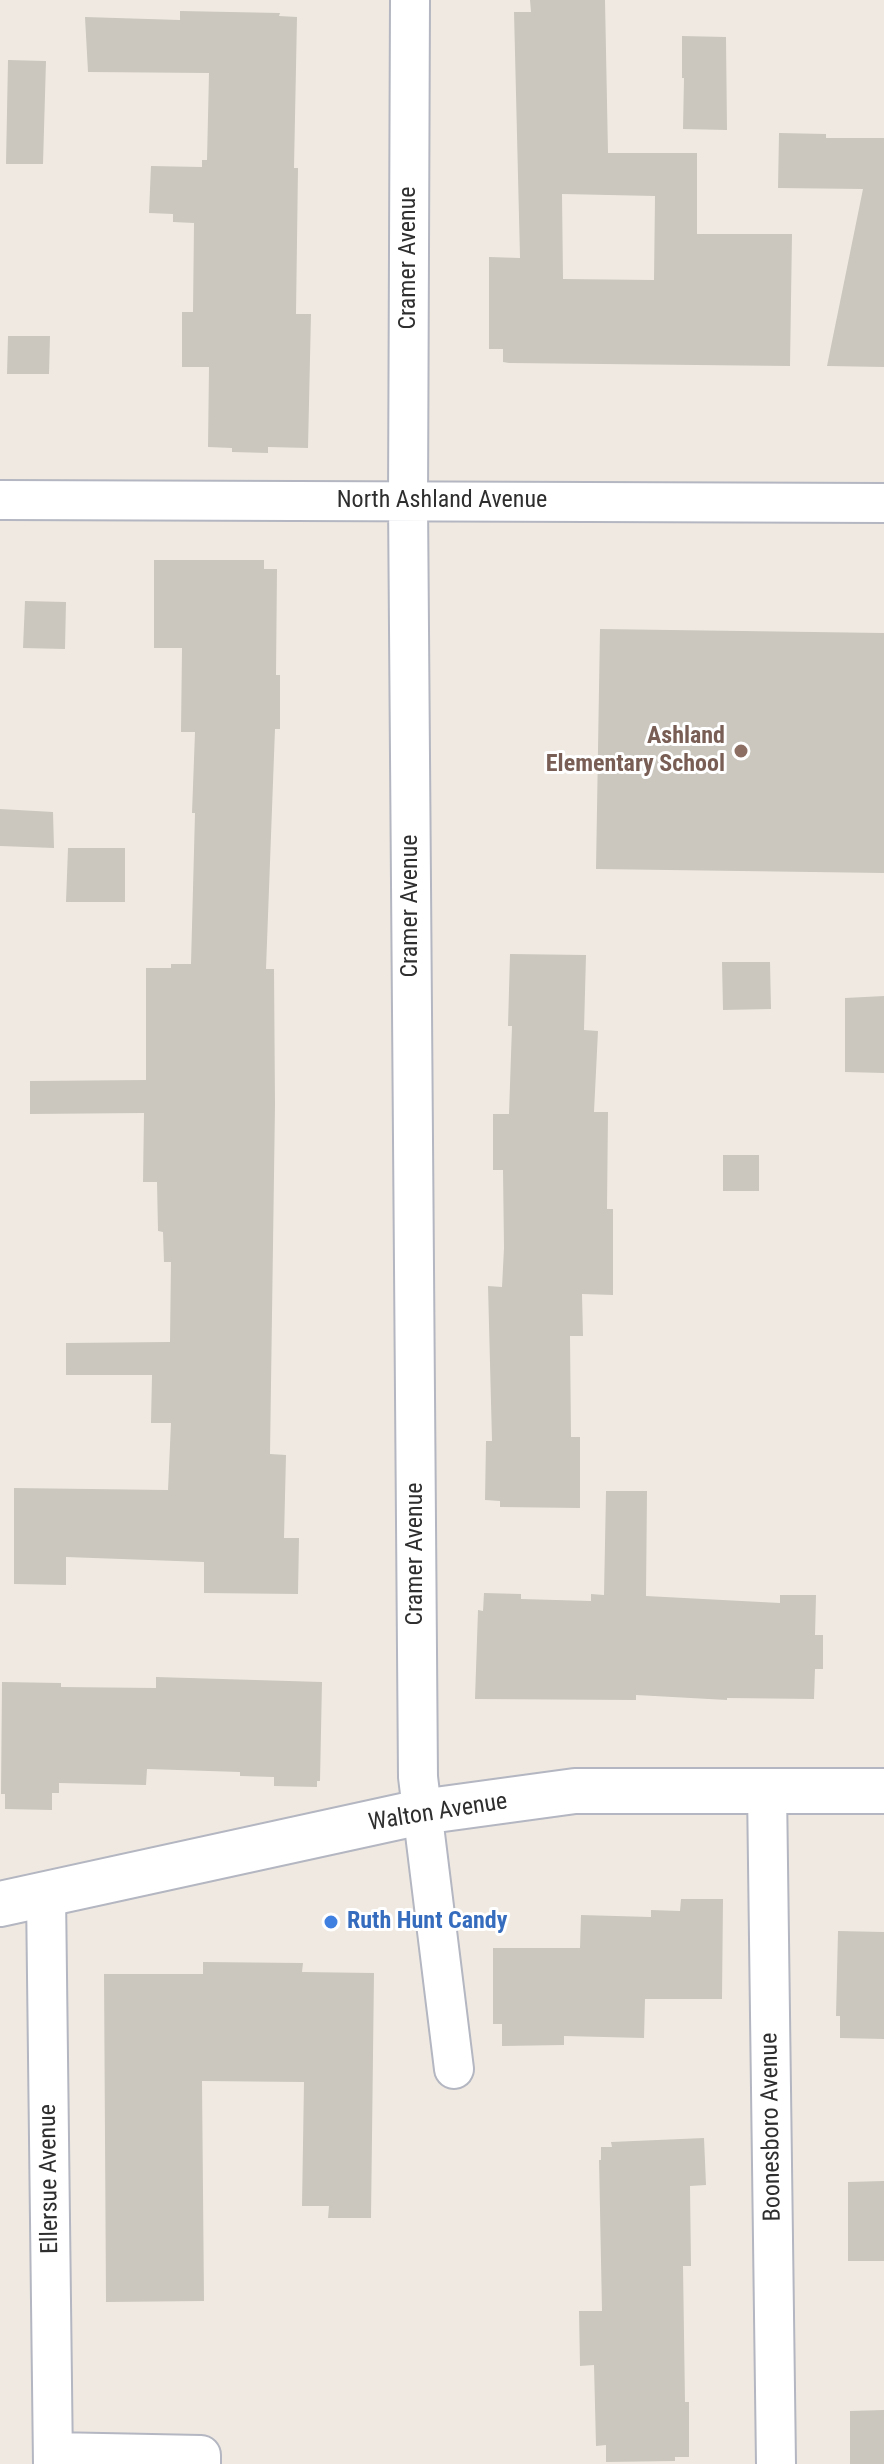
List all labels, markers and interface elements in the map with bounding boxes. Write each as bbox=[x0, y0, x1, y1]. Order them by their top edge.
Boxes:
street label: Cramer Avenue bbox=[395, 186, 423, 330]
street label: North Ashland Avenue bbox=[337, 487, 547, 515]
place label: Ashland Elementary School bbox=[546, 723, 725, 779]
marker: Ashland Elementary School bbox=[732, 742, 750, 760]
street label: Cramer Avenue bbox=[397, 834, 425, 978]
street label: Cramer Avenue bbox=[402, 1482, 430, 1626]
street label: Walton Avenue bbox=[367, 1788, 509, 1838]
place label: Ruth Hunt Candy bbox=[347, 1908, 507, 1936]
marker: Ruth Hunt Candy bbox=[322, 1913, 340, 1931]
street label: Boonesboro Avenue bbox=[756, 2032, 788, 2222]
street label: Ellersue Avenue bbox=[34, 2104, 66, 2254]

